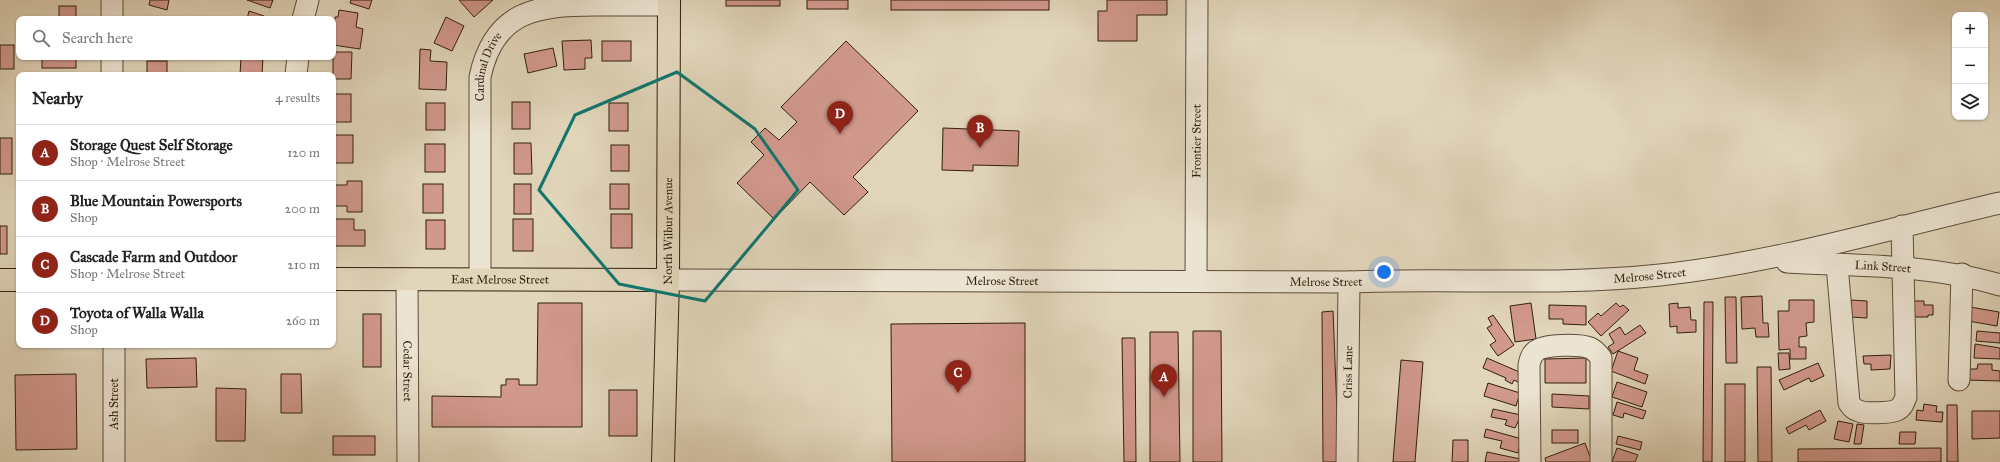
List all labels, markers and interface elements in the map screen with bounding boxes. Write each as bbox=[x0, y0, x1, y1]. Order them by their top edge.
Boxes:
map controls bbox=[1952, 12, 1988, 120]
button: + bbox=[1952, 12, 1988, 48]
search box bbox=[16, 16, 336, 60]
icon: search bbox=[30, 27, 52, 49]
text: Search here bbox=[62, 29, 133, 47]
street label: Cardinal Drive bbox=[473, 29, 505, 101]
button: − bbox=[1952, 48, 1988, 84]
button: layers bbox=[1952, 84, 1988, 120]
text: Nearby bbox=[32, 88, 83, 109]
text: 4 results bbox=[275, 90, 320, 106]
pin: D bbox=[827, 101, 853, 134]
street label: Frontier Street bbox=[1189, 103, 1204, 178]
pin: B bbox=[967, 115, 993, 148]
text: Storage Quest Self Storage bbox=[70, 136, 233, 154]
text: A bbox=[41, 145, 49, 161]
text: 120 m bbox=[287, 145, 320, 161]
text: Shop · Melrose Street bbox=[70, 154, 185, 170]
street label: North Wilbur Avenue bbox=[661, 177, 675, 285]
text: Blue Mountain Powersports bbox=[70, 192, 242, 210]
text: B bbox=[41, 201, 49, 217]
text: 200 m bbox=[285, 201, 320, 217]
text: Shop bbox=[70, 210, 98, 226]
text: Cascade Farm and Outdoor bbox=[70, 248, 237, 266]
text: C bbox=[41, 257, 49, 273]
text: 210 m bbox=[287, 257, 320, 273]
street label: Link Street bbox=[1854, 258, 1913, 276]
your location bbox=[1374, 262, 1394, 282]
street label: Melrose Street bbox=[1613, 265, 1688, 286]
text: Shop · Melrose Street bbox=[70, 266, 185, 282]
street label: East Melrose Street bbox=[451, 272, 550, 287]
street label: Melrose Street bbox=[966, 274, 1039, 288]
street label: Melrose Street bbox=[1290, 275, 1363, 289]
text: Toyota of Walla Walla bbox=[70, 304, 204, 322]
text: D bbox=[40, 313, 50, 329]
text: 260 m bbox=[286, 313, 320, 329]
text: Shop bbox=[70, 322, 98, 338]
street label: Cedar Street bbox=[400, 340, 415, 402]
street label: Criss Lane bbox=[1341, 346, 1355, 398]
pin: C bbox=[945, 360, 971, 393]
pin: A bbox=[1151, 364, 1177, 397]
street label: Ash Street bbox=[107, 377, 121, 431]

